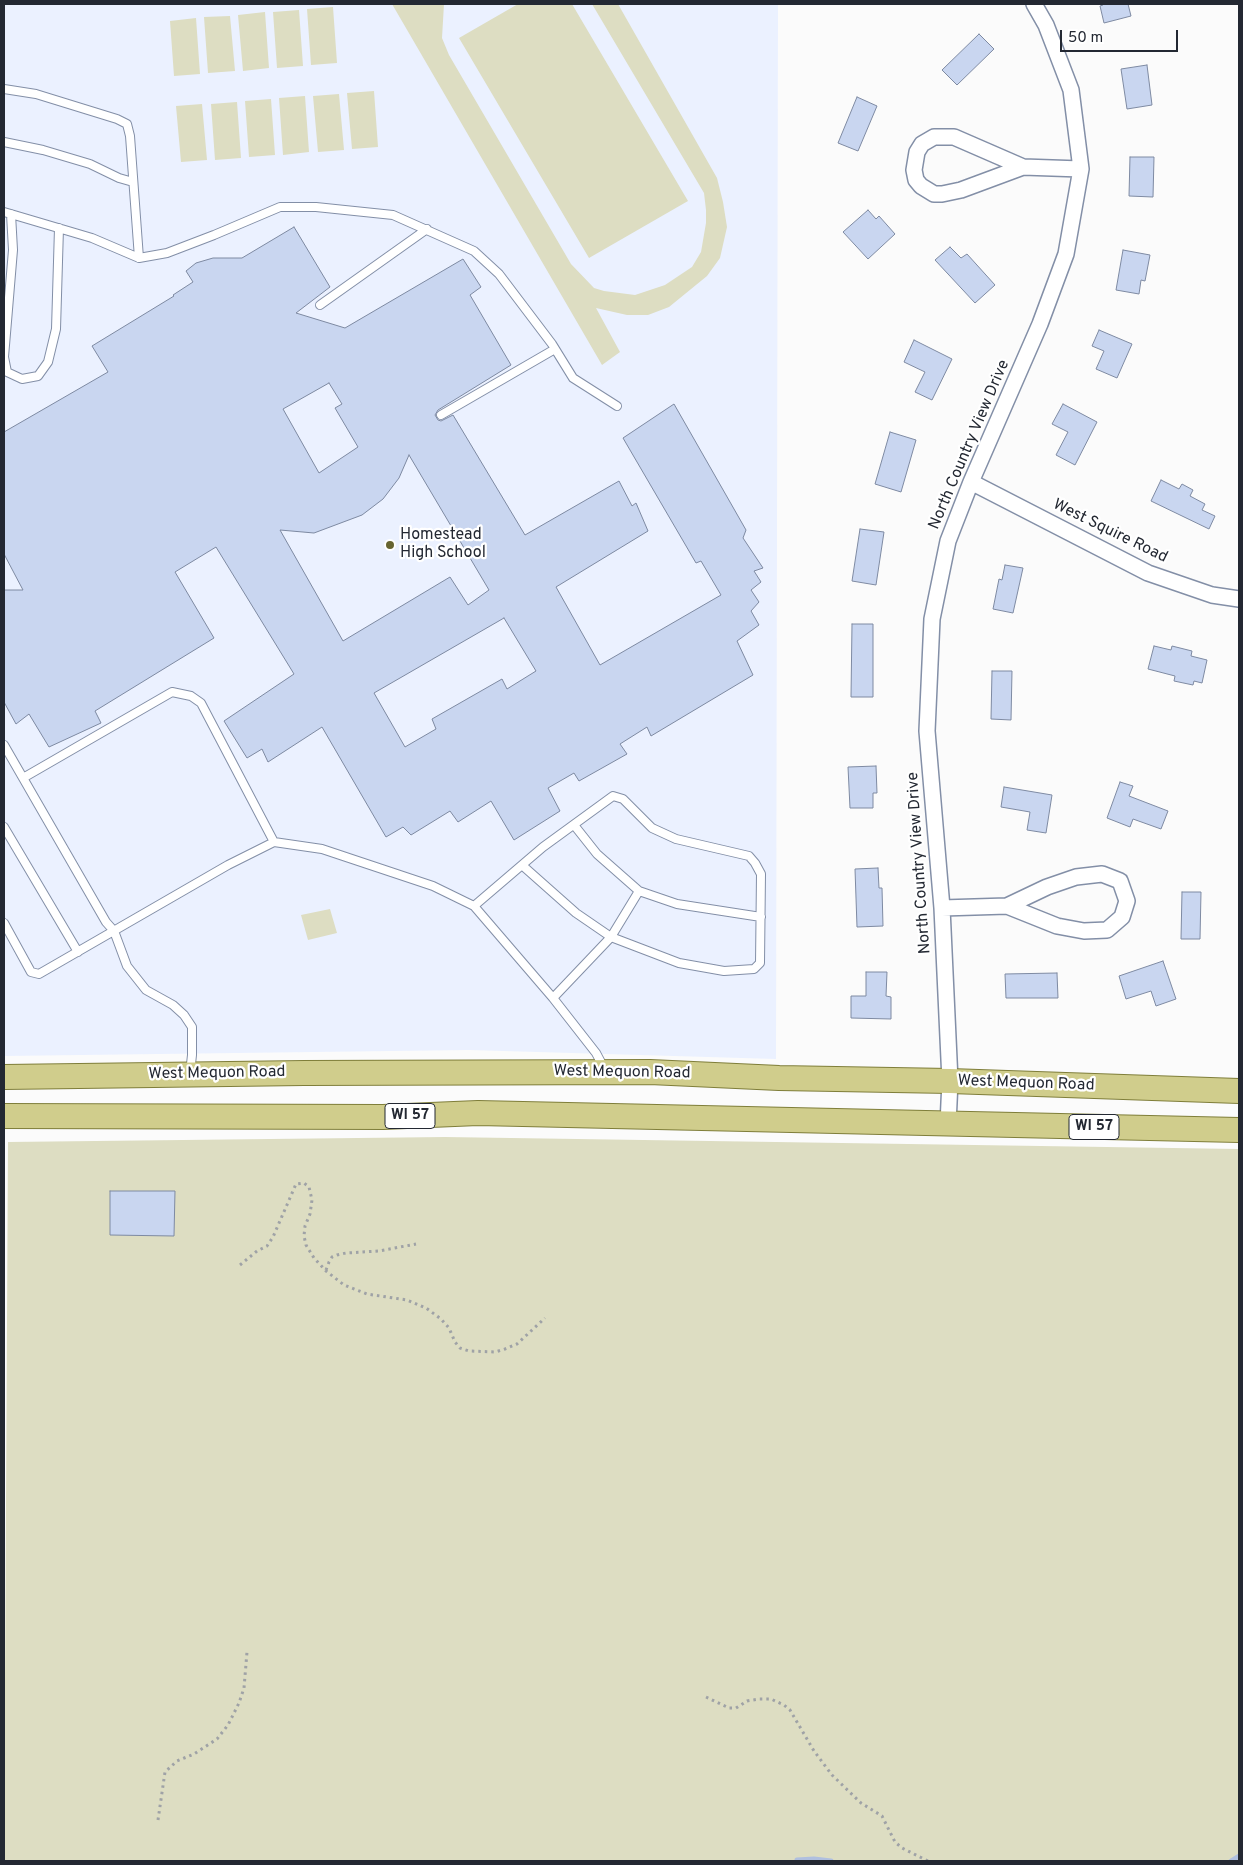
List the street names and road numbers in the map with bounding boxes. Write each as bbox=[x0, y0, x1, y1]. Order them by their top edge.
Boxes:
street label: North Country View Drive bbox=[926, 357, 1014, 533]
street label: West Squire Road bbox=[1049, 496, 1171, 568]
street label: North Country View Drive bbox=[904, 771, 936, 955]
street label: West Mequon Road bbox=[553, 1062, 691, 1084]
street label: West Mequon Road bbox=[148, 1063, 286, 1085]
street label: West Mequon Road bbox=[957, 1072, 1095, 1096]
road number: WI 57 bbox=[385, 1104, 435, 1128]
road number: WI 57 bbox=[1069, 1114, 1119, 1140]

